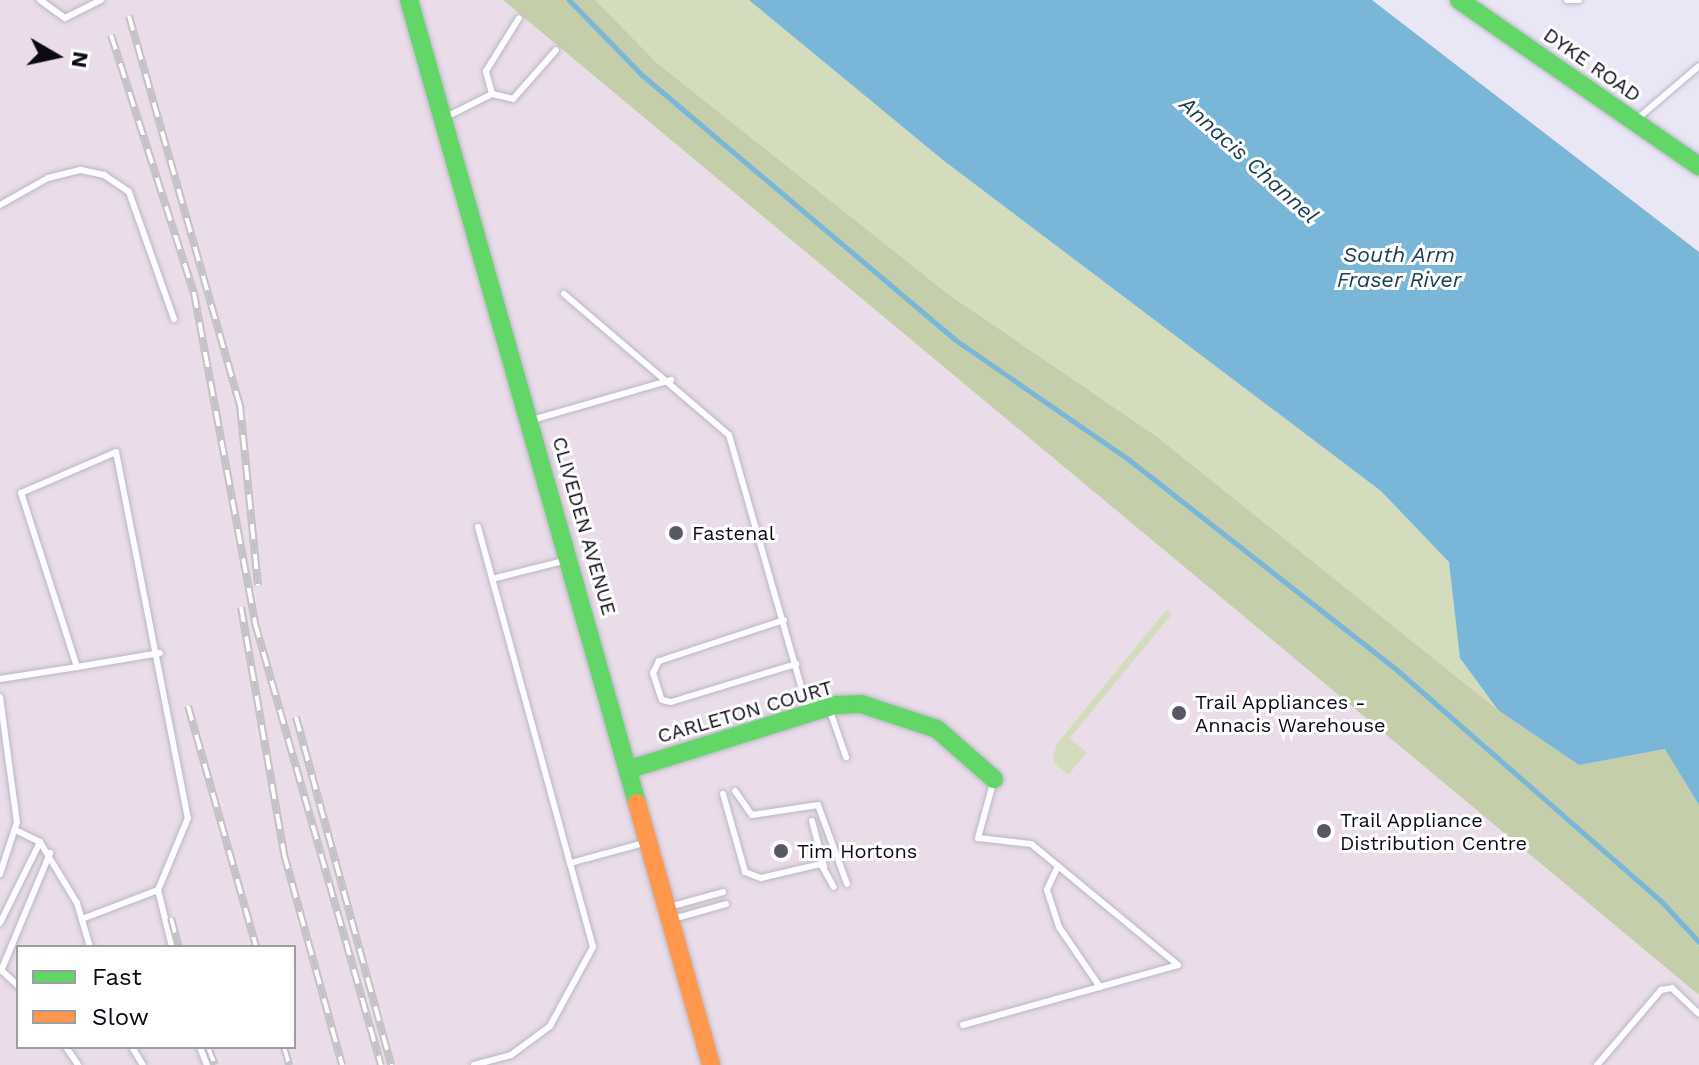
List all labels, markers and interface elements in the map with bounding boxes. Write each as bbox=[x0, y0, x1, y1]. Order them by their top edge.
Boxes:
north arrow bbox=[16, 16, 96, 96]
street label: DYKE ROAD bbox=[1539, 23, 1645, 107]
text: N bbox=[67, 50, 94, 70]
water label: Annacis Channel bbox=[1174, 91, 1324, 229]
water label: South Arm Fraser River bbox=[1336, 241, 1462, 292]
street label: CLIVEDEN AVENUE bbox=[547, 434, 621, 618]
place label: Fastenal bbox=[692, 521, 775, 545]
marker: Fastenal bbox=[667, 524, 685, 542]
street label: CARLETON COURT bbox=[655, 676, 835, 748]
place label: Trail Appliances - Annacis Warehouse bbox=[1195, 690, 1386, 737]
marker: Trail Appliances - Annacis Warehouse bbox=[1170, 704, 1188, 722]
place label: Trail Appliance Distribution Centre bbox=[1340, 808, 1527, 855]
marker: Trail Appliance Distribution Centre bbox=[1315, 822, 1333, 840]
place label: Tim Hortons bbox=[797, 839, 917, 863]
marker: Tim Hortons bbox=[772, 842, 790, 860]
legend bbox=[16, 945, 296, 1049]
text: Fast bbox=[92, 963, 142, 991]
text: Slow bbox=[92, 1003, 149, 1031]

